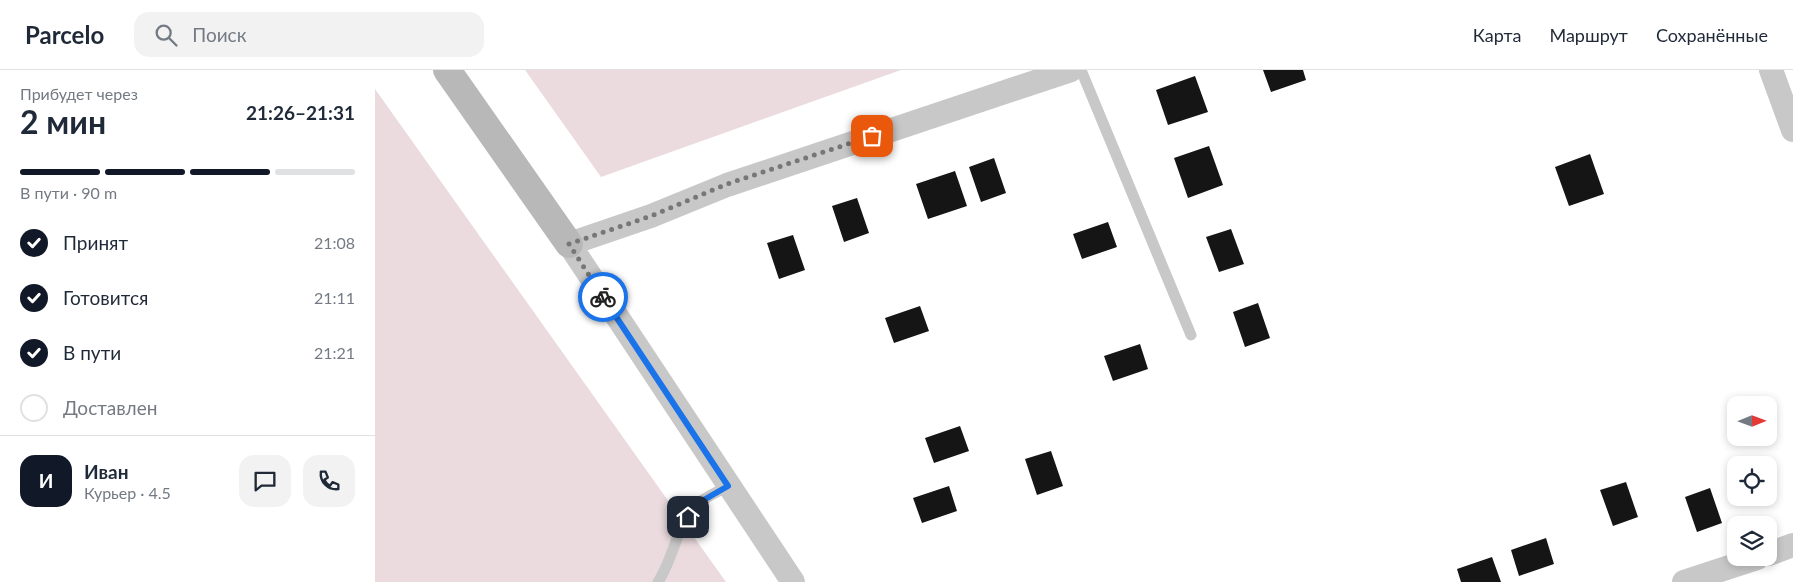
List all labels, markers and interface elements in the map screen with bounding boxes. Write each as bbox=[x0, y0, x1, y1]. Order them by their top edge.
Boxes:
search box bbox=[134, 12, 484, 57]
text: Parcelo bbox=[25, 20, 104, 49]
icon: search bbox=[152, 21, 180, 49]
text: Поиск bbox=[192, 23, 247, 46]
text: Карта bbox=[1473, 24, 1521, 46]
text: Маршрут bbox=[1549, 24, 1628, 46]
text: Сохранённые bbox=[1656, 24, 1768, 46]
text: Прибудет через bbox=[20, 84, 138, 103]
text: 21:26–21:31 bbox=[246, 101, 355, 124]
text: 2 мин bbox=[20, 102, 106, 141]
pin bbox=[851, 115, 893, 157]
icon: bag bbox=[858, 122, 886, 150]
text: В пути · 90 m bbox=[20, 183, 117, 202]
icon: check bbox=[20, 229, 48, 257]
text: Принят bbox=[63, 231, 128, 254]
text: 21:08 bbox=[314, 233, 355, 252]
courier bbox=[578, 272, 628, 322]
icon: bike bbox=[589, 283, 617, 311]
icon: check bbox=[20, 284, 48, 312]
text: Готовится bbox=[63, 286, 148, 309]
text: 21:11 bbox=[314, 288, 355, 307]
icon: check bbox=[20, 339, 48, 367]
text: В пути bbox=[63, 341, 121, 364]
text: 21:21 bbox=[314, 343, 355, 362]
text: Доставлен bbox=[63, 396, 157, 419]
north arrow bbox=[1727, 396, 1777, 446]
map controls bbox=[1727, 396, 1777, 566]
button: chat bbox=[239, 455, 291, 507]
button: phone bbox=[303, 455, 355, 507]
button: locate bbox=[1727, 456, 1777, 506]
text: Иван bbox=[84, 460, 129, 483]
text: И bbox=[39, 469, 53, 492]
text: Курьер · 4.5 bbox=[84, 483, 171, 502]
pin bbox=[667, 496, 709, 538]
icon: home bbox=[674, 503, 702, 531]
button: layers bbox=[1727, 516, 1777, 566]

